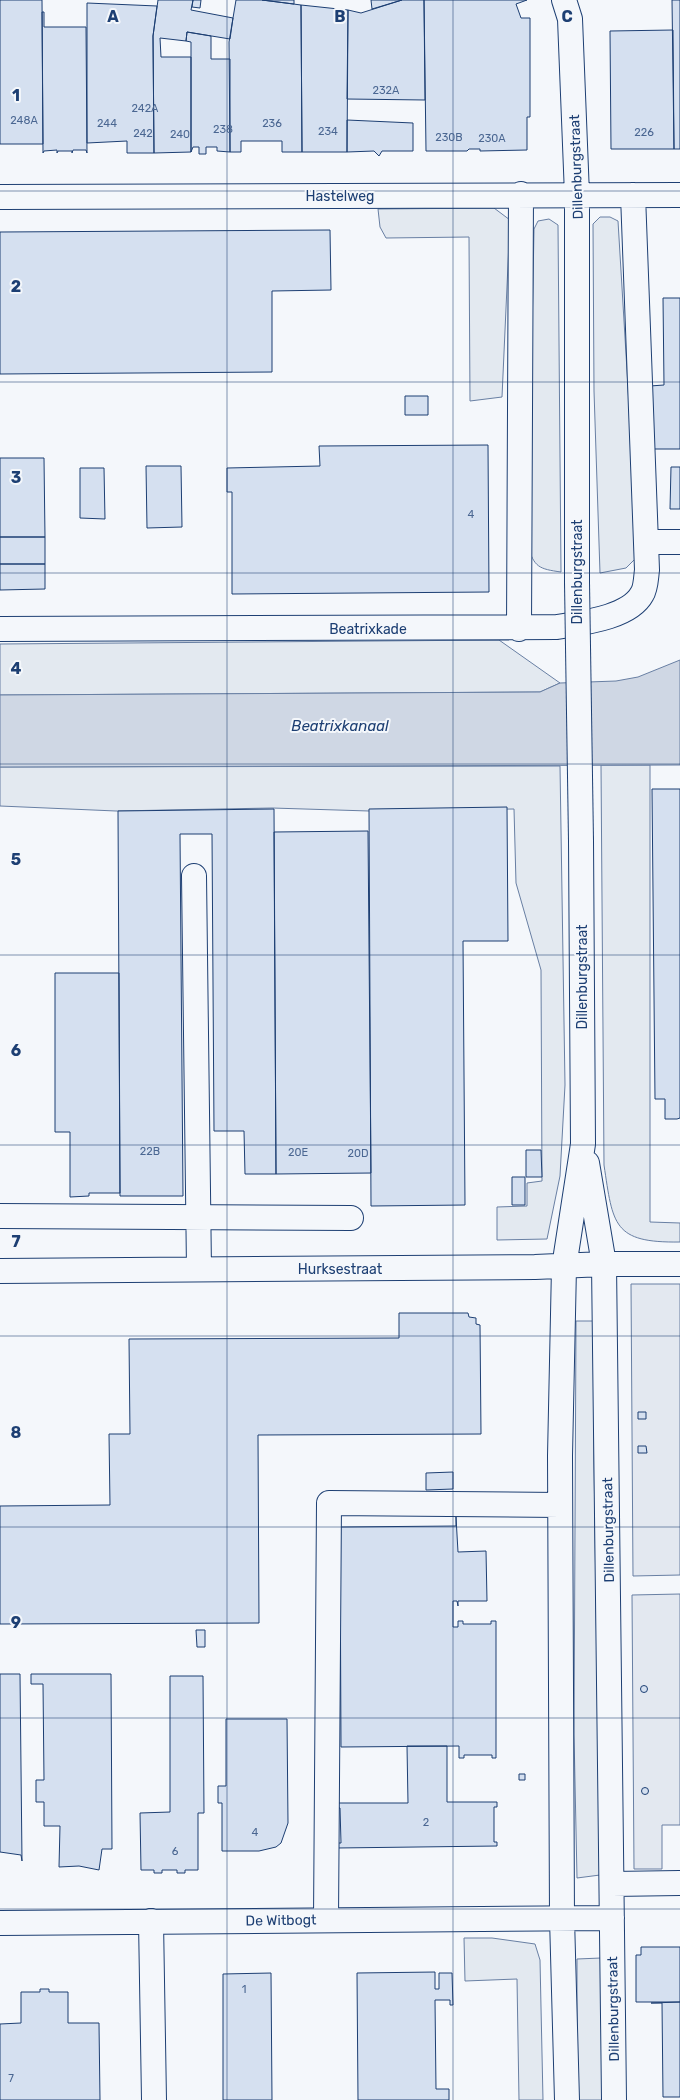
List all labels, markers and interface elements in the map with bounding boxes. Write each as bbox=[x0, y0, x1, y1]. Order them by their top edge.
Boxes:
text: A bbox=[107, 7, 119, 26]
text: B bbox=[334, 7, 346, 26]
text: C bbox=[561, 7, 573, 26]
house number: 232A bbox=[373, 84, 400, 97]
text: 1 bbox=[12, 86, 20, 105]
house number: 242A bbox=[131, 102, 159, 115]
house number: 248A bbox=[10, 114, 38, 127]
street label: Dillenburgstraat bbox=[566, 114, 587, 220]
house number: 244 bbox=[97, 117, 117, 130]
house number: 236 bbox=[262, 117, 282, 130]
house number: 238 bbox=[213, 123, 233, 136]
house number: 234 bbox=[318, 125, 338, 138]
house number: 226 bbox=[634, 126, 654, 139]
house number: 242 bbox=[133, 127, 153, 140]
house number: 240 bbox=[170, 128, 190, 141]
house number: 230B bbox=[435, 131, 463, 144]
house number: 230A bbox=[478, 132, 506, 145]
street label: Hastelweg bbox=[306, 188, 374, 205]
text: 2 bbox=[11, 277, 21, 296]
text: 3 bbox=[11, 468, 21, 487]
house number: 4 bbox=[468, 508, 475, 521]
street label: Dillenburgstraat bbox=[569, 519, 586, 625]
street label: Beatrixkade bbox=[329, 621, 407, 638]
text: 4 bbox=[11, 659, 22, 678]
water label: Beatrixkanaal bbox=[291, 717, 389, 735]
text: 5 bbox=[11, 850, 21, 869]
street label: Dillenburgstraat bbox=[574, 924, 591, 1030]
text: 6 bbox=[11, 1041, 21, 1060]
house number: 22B bbox=[140, 1145, 160, 1158]
house number: 20E bbox=[288, 1146, 308, 1159]
house number: 20D bbox=[347, 1147, 369, 1160]
text: 7 bbox=[11, 1232, 21, 1251]
street label: Hurksestraat bbox=[298, 1261, 383, 1278]
text: 8 bbox=[11, 1423, 22, 1442]
street label: Dillenburgstraat bbox=[599, 1477, 618, 1583]
text: 9 bbox=[11, 1613, 21, 1632]
house number: 2 bbox=[423, 1816, 429, 1829]
house number: 4 bbox=[252, 1826, 259, 1839]
house number: 6 bbox=[172, 1845, 179, 1858]
street label: De Witbogt bbox=[245, 1911, 317, 1930]
street label: Dillenburgstraat bbox=[604, 1956, 623, 2062]
house number: 1 bbox=[242, 1983, 246, 1996]
house number: 7 bbox=[8, 2072, 14, 2085]

